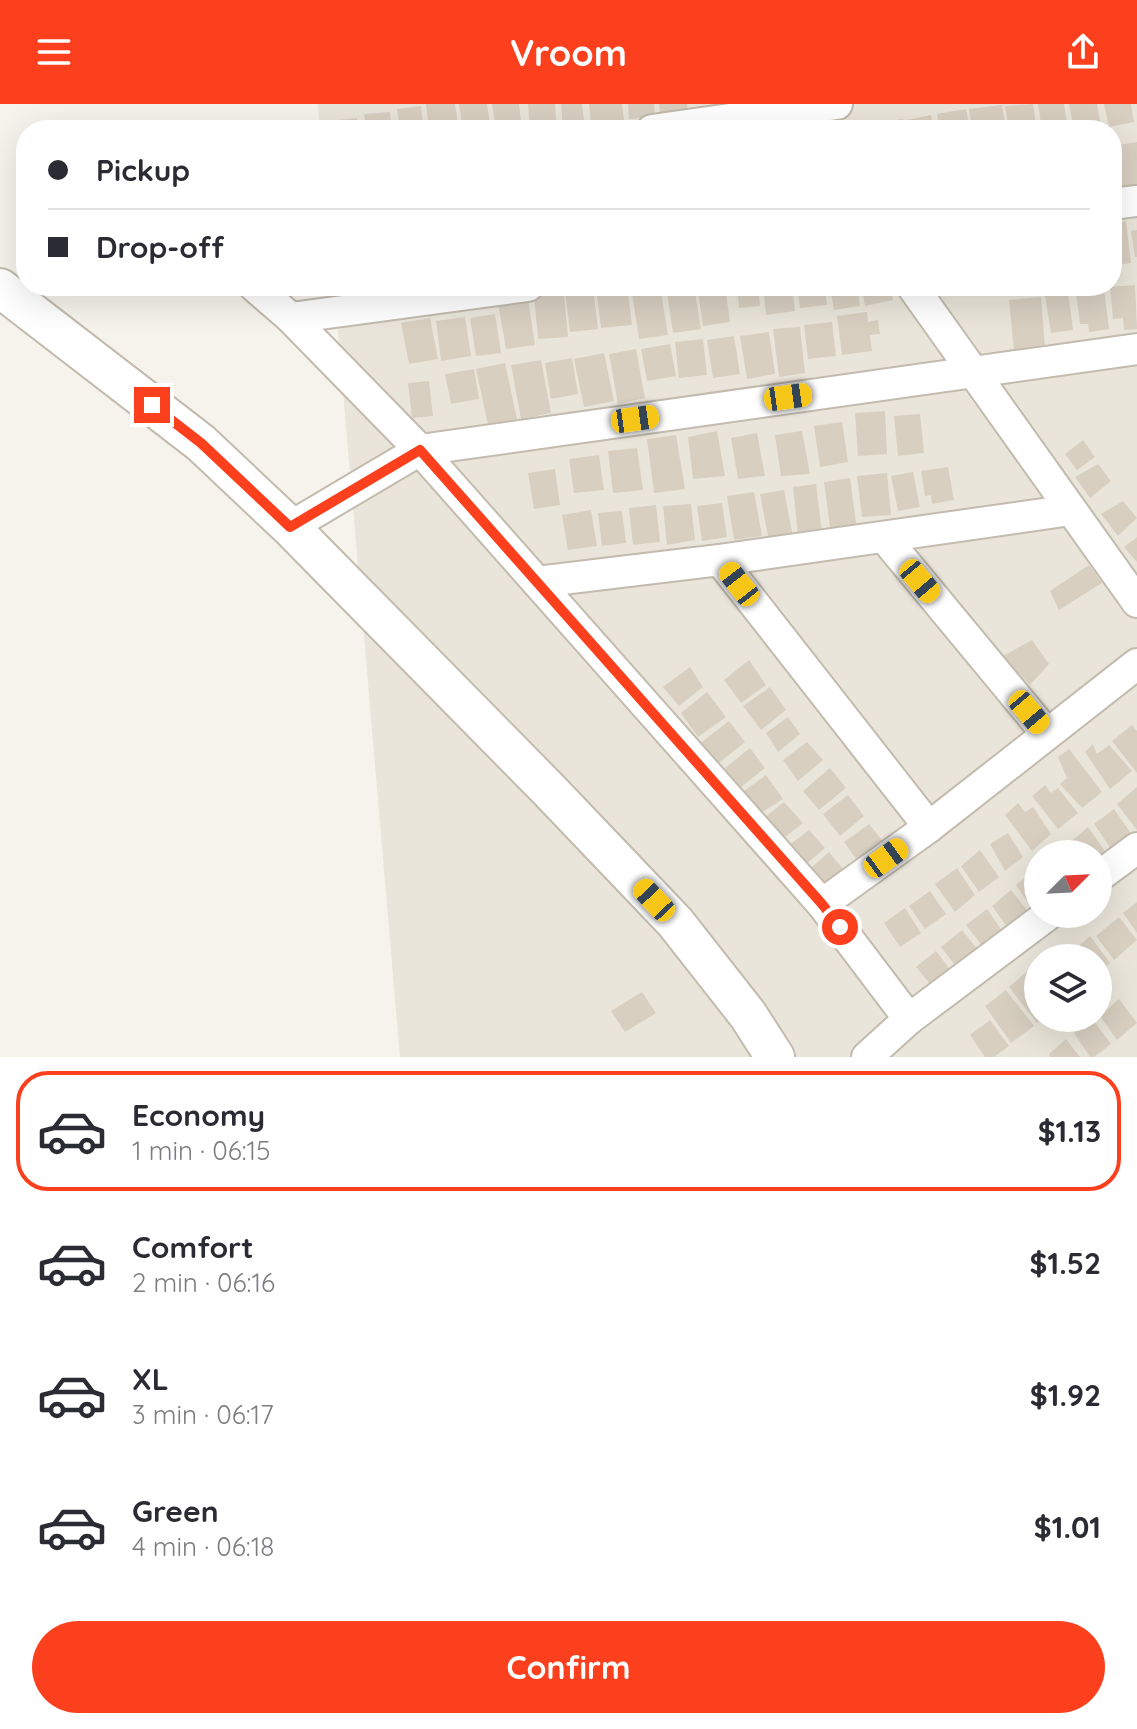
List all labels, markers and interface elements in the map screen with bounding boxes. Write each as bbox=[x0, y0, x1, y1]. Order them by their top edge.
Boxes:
icon: menu bbox=[32, 30, 76, 74]
text: Vroom bbox=[510, 30, 627, 75]
icon: share bbox=[1061, 30, 1105, 74]
text: Pickup bbox=[96, 151, 190, 189]
text: Drop-off bbox=[96, 228, 224, 266]
car bbox=[763, 382, 813, 412]
route end bbox=[134, 387, 170, 423]
car bbox=[610, 404, 660, 434]
car bbox=[895, 555, 945, 607]
car bbox=[715, 558, 763, 610]
car bbox=[1004, 686, 1054, 738]
car bbox=[860, 834, 912, 882]
north arrow bbox=[1024, 840, 1112, 928]
map controls bbox=[1024, 840, 1112, 1032]
car bbox=[629, 874, 679, 926]
route start bbox=[822, 909, 858, 945]
button: layers bbox=[1024, 944, 1112, 1032]
icon: car bbox=[36, 1095, 108, 1167]
text: Economy bbox=[132, 1096, 265, 1134]
text: $1.13 bbox=[1038, 1112, 1101, 1150]
text: 1 min · 06:15 bbox=[132, 1134, 270, 1167]
icon: car bbox=[36, 1227, 108, 1299]
text: Comfort bbox=[132, 1228, 253, 1266]
text: $1.52 bbox=[1030, 1244, 1101, 1282]
text: 2 min · 06:16 bbox=[132, 1266, 275, 1299]
icon: car bbox=[36, 1359, 108, 1431]
text: XL bbox=[132, 1360, 169, 1398]
text: $1.92 bbox=[1030, 1376, 1101, 1414]
text: 3 min · 06:17 bbox=[132, 1398, 274, 1431]
icon: car bbox=[36, 1491, 108, 1563]
text: Green bbox=[132, 1492, 219, 1530]
text: $1.01 bbox=[1034, 1508, 1101, 1546]
text: 4 min · 06:18 bbox=[132, 1530, 274, 1563]
button: Confirm bbox=[32, 1621, 1105, 1713]

